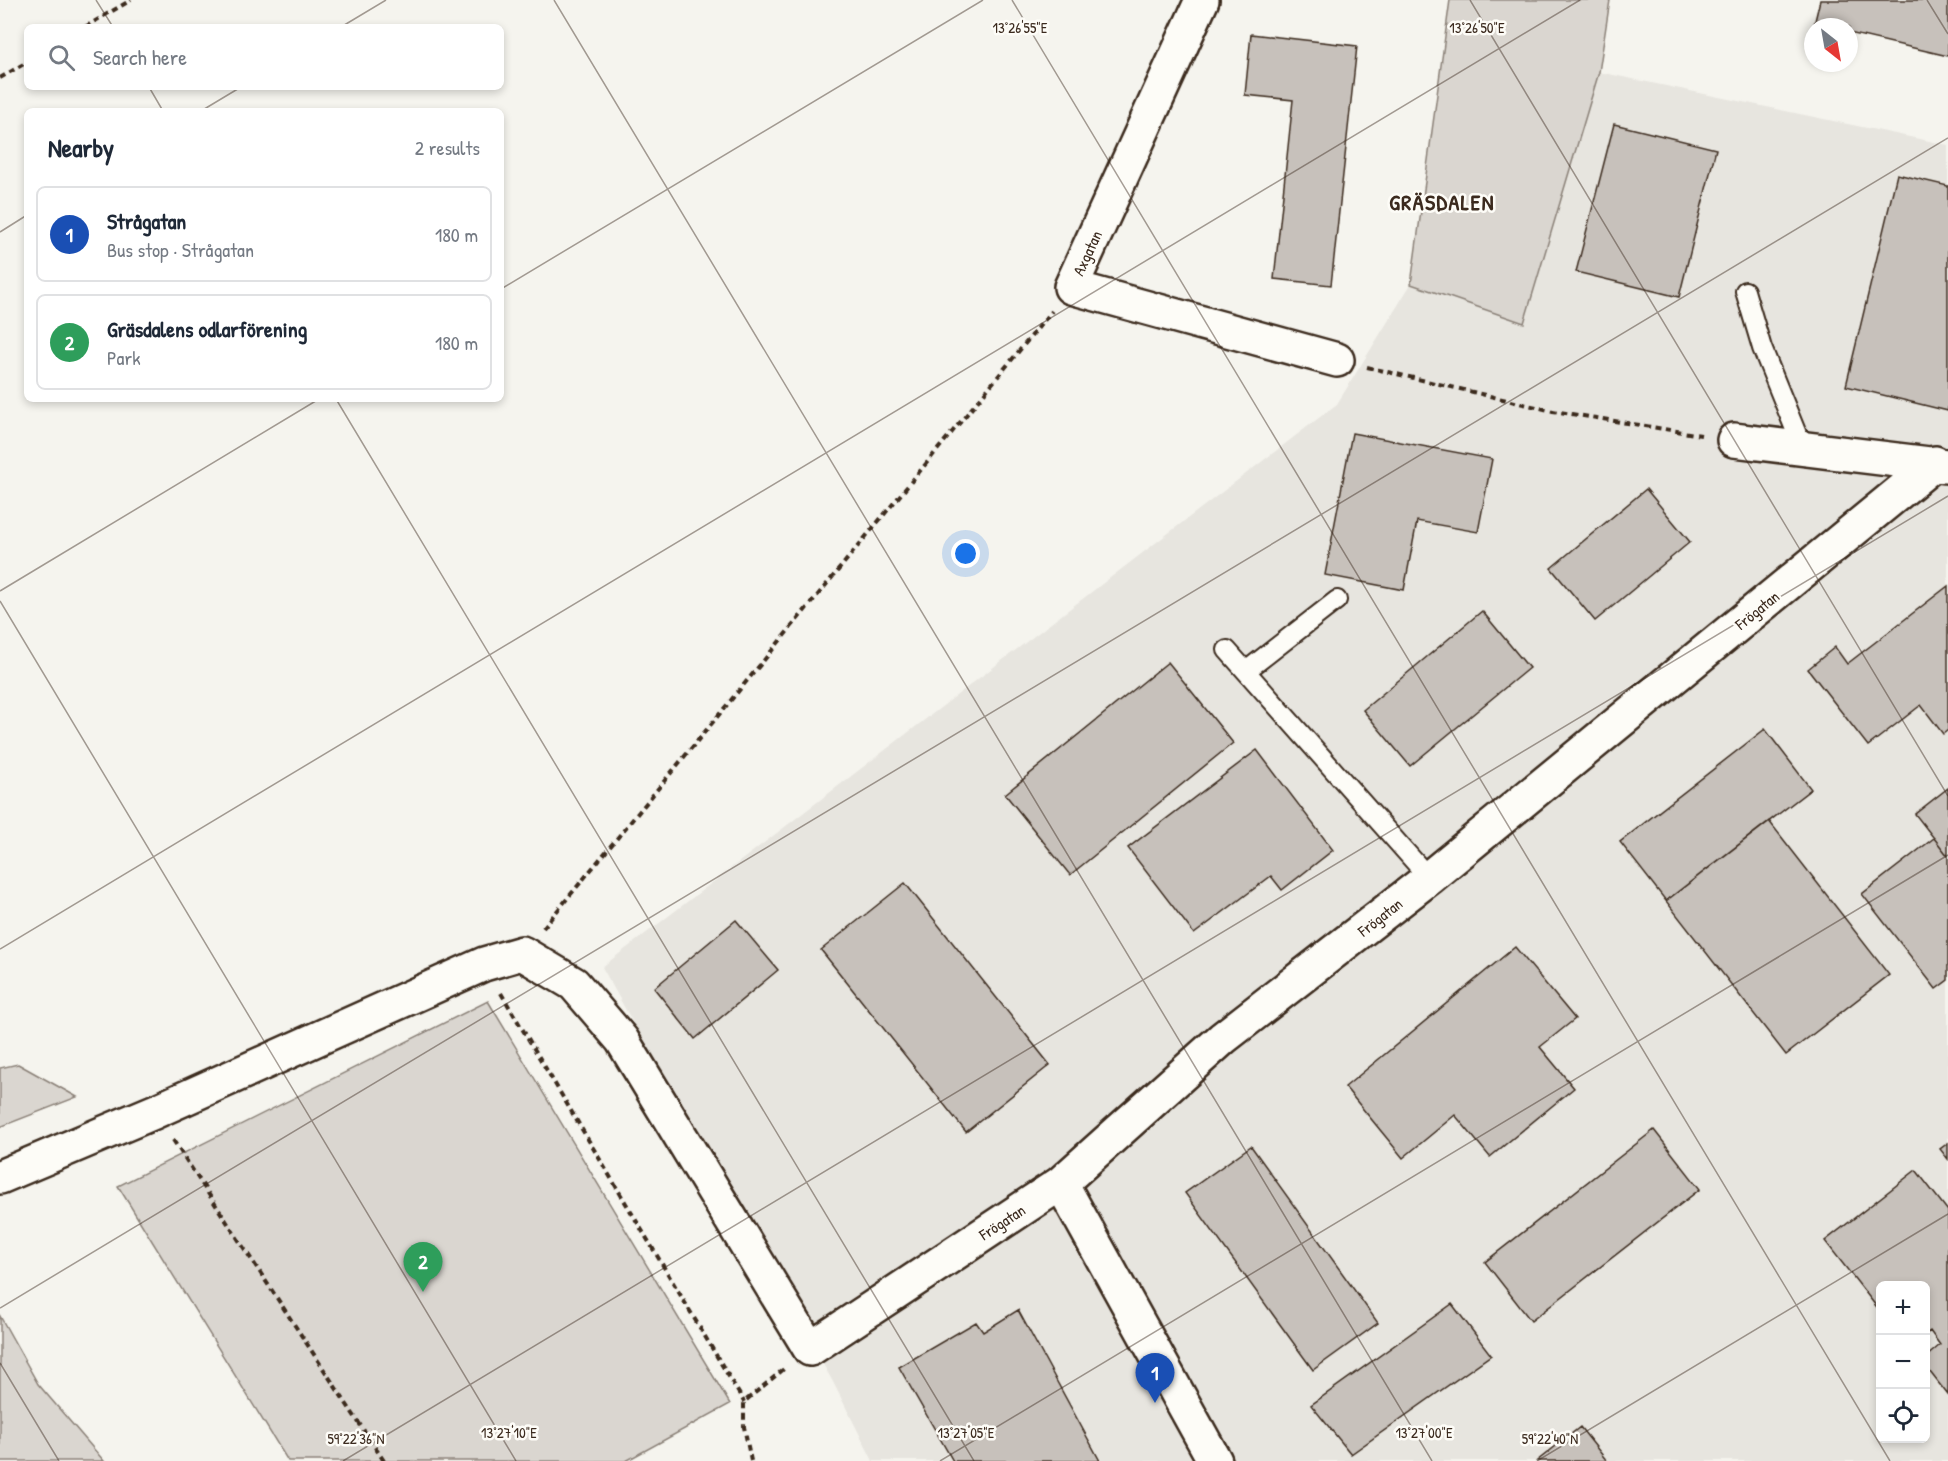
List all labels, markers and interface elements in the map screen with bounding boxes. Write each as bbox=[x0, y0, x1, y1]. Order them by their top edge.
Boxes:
text: 13°26'55"E bbox=[993, 17, 1048, 38]
text: 13°26'50"E bbox=[1449, 17, 1505, 38]
north arrow bbox=[1804, 18, 1858, 72]
search box bbox=[24, 24, 504, 90]
icon: search bbox=[45, 41, 78, 74]
text: Search here bbox=[93, 42, 187, 72]
text: Nearby bbox=[48, 130, 114, 165]
text: 2 results bbox=[415, 134, 480, 161]
district label: GRÄSDALEN bbox=[1389, 187, 1495, 217]
text: Strågatan bbox=[107, 206, 186, 236]
text: 1 bbox=[66, 221, 73, 248]
text: 180 m bbox=[435, 221, 478, 248]
street label: Axgatan bbox=[1067, 227, 1107, 279]
text: Bus stop · Strågatan bbox=[107, 236, 254, 263]
text: Gräsdalens odlarförening bbox=[107, 314, 307, 344]
text: 2 bbox=[65, 329, 74, 356]
text: 180 m bbox=[435, 329, 478, 356]
text: Park bbox=[107, 344, 140, 371]
your location bbox=[951, 539, 980, 568]
street label: Frögatan bbox=[1729, 585, 1784, 635]
street label: Frögatan bbox=[1352, 893, 1407, 942]
street label: Frögatan bbox=[974, 1199, 1029, 1246]
pin: 2 bbox=[404, 1242, 442, 1292]
map controls bbox=[1876, 1281, 1930, 1443]
button: + bbox=[1876, 1281, 1930, 1335]
button: − bbox=[1876, 1335, 1930, 1389]
pin: 1 bbox=[1136, 1354, 1174, 1403]
button: locate bbox=[1876, 1389, 1930, 1443]
text: 13°27'10"E bbox=[481, 1422, 537, 1443]
text: 13°27'05"E bbox=[938, 1422, 995, 1443]
text: 13°27'00"E bbox=[1395, 1422, 1453, 1443]
text: 59°22'36"N bbox=[327, 1428, 385, 1449]
text: 59°22'40"N bbox=[1522, 1428, 1578, 1449]

